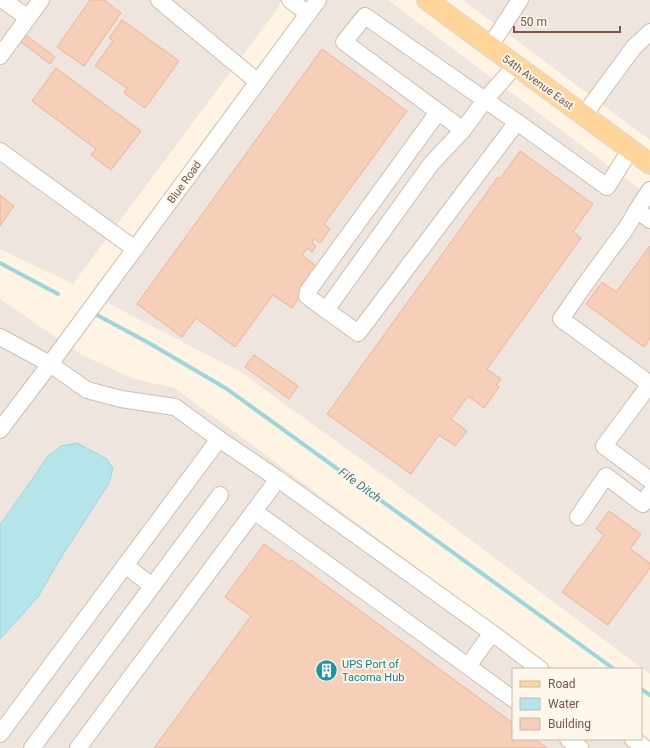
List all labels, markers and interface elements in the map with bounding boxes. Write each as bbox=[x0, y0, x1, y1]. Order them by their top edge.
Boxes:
scale bar bbox=[514, 8, 620, 34]
text: 50 m bbox=[520, 15, 547, 29]
street label: 54th Avenue East bbox=[500, 52, 576, 113]
street label: Blue Road bbox=[165, 158, 204, 206]
water label: Fife Ditch bbox=[336, 465, 384, 505]
building icon: UPS Port of Tacoma Hub bbox=[313, 657, 339, 683]
place label: UPS Port of Tacoma Hub bbox=[342, 658, 404, 684]
legend bbox=[512, 668, 642, 740]
text: Road bbox=[548, 677, 576, 691]
text: Water bbox=[548, 697, 579, 711]
text: Building bbox=[548, 717, 591, 731]

